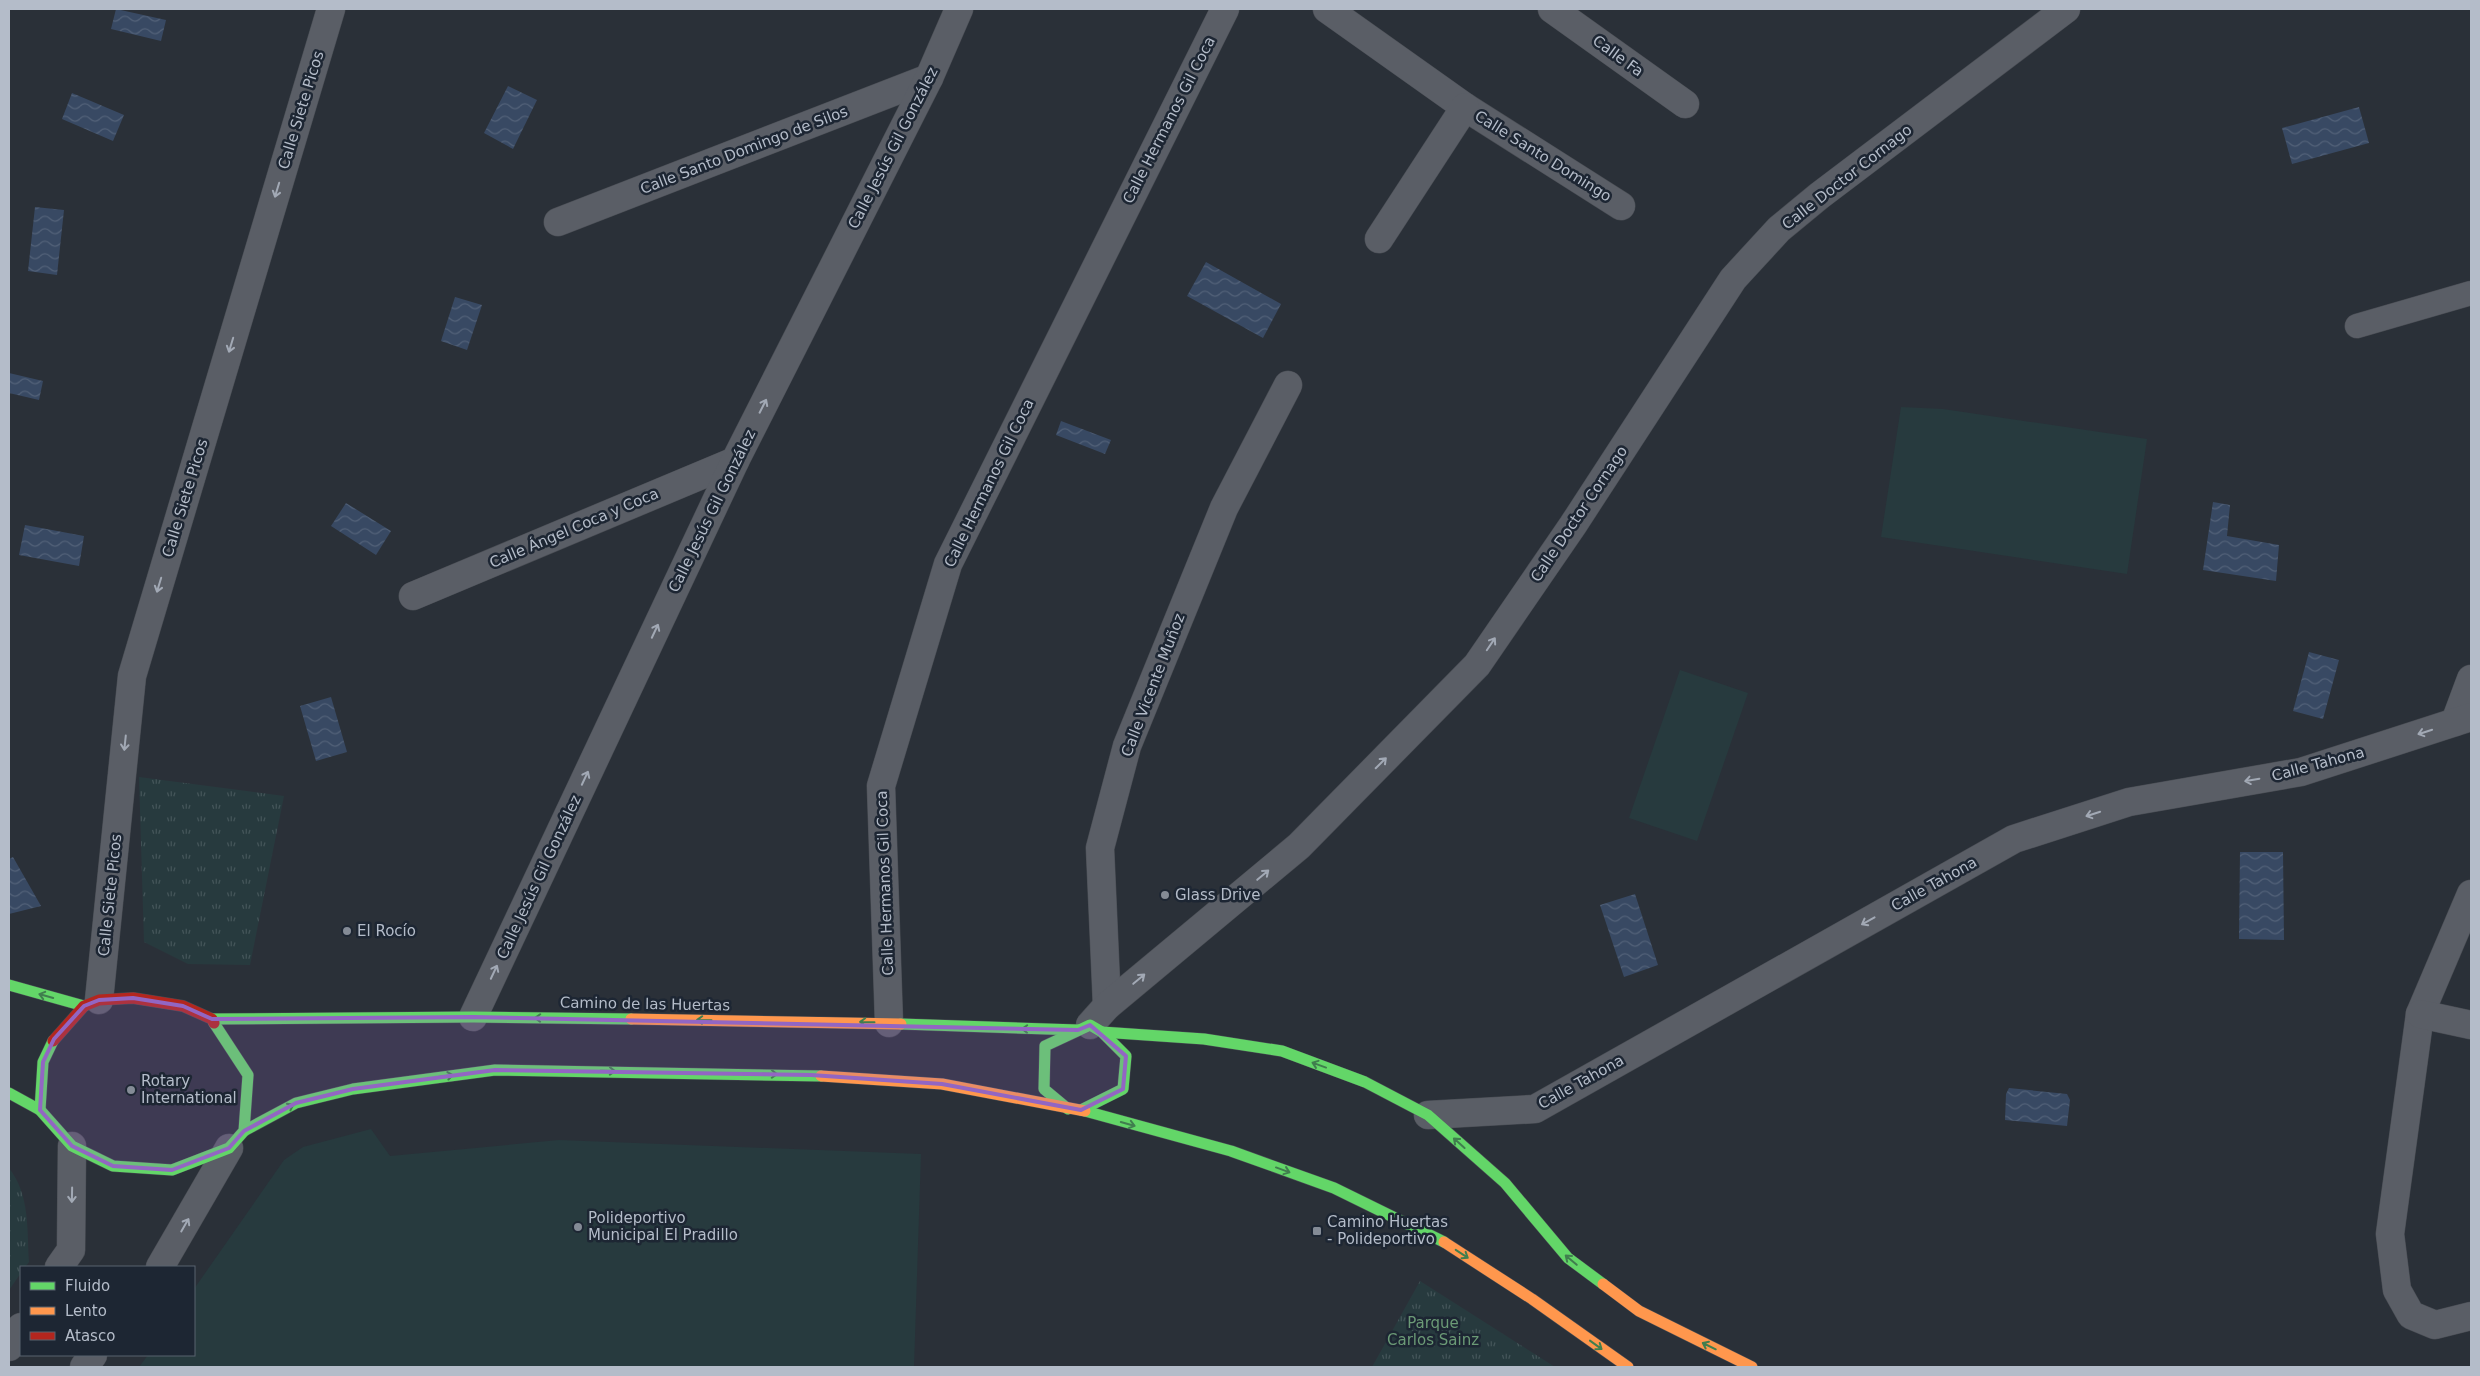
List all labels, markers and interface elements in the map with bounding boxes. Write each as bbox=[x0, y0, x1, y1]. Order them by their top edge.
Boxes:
street label: Calle Fa bbox=[1589, 32, 1647, 80]
street label: Calle Hermanos Gil Coca bbox=[1119, 33, 1219, 207]
street label: Calle Siete Picos bbox=[274, 48, 328, 171]
street label: Calle Jesús Gil González bbox=[844, 64, 942, 232]
street label: Calle Santo Domingo de Silos bbox=[638, 102, 851, 198]
street label: Calle Santo Domingo bbox=[1471, 107, 1615, 205]
street label: Calle Doctor Cornago bbox=[1778, 121, 1916, 233]
one-way arrow bbox=[272, 181, 282, 197]
one-way arrow bbox=[225, 337, 235, 353]
street label: Calle Hermanos Gil Coca bbox=[940, 396, 1038, 570]
one-way arrow bbox=[759, 399, 768, 414]
street label: Calle Jesús Gil González bbox=[665, 427, 759, 595]
street label: Calle Siete Picos bbox=[158, 436, 212, 559]
street label: Calle Doctor Cornago bbox=[1527, 443, 1631, 585]
street label: Calle Ángel Coca y Coca bbox=[486, 483, 661, 572]
one-way arrow bbox=[153, 576, 163, 592]
street label: Calle Vicente Muñoz bbox=[1117, 611, 1189, 759]
one-way arrow bbox=[651, 624, 660, 639]
one-way arrow bbox=[1486, 638, 1496, 652]
one-way arrow bbox=[2417, 727, 2433, 737]
one-way arrow bbox=[120, 735, 130, 751]
street label: Calle Tahona bbox=[2270, 743, 2366, 785]
one-way arrow bbox=[1374, 757, 1387, 769]
one-way arrow bbox=[581, 771, 591, 786]
one-way arrow bbox=[2244, 776, 2260, 786]
street label: Calle Hermanos Gil Coca bbox=[873, 790, 897, 976]
street label: Calle Jesús Gil González bbox=[493, 792, 585, 962]
one-way arrow bbox=[2085, 809, 2101, 819]
street label: Calle Siete Picos bbox=[95, 833, 125, 957]
street label: Calle Tahona bbox=[1888, 853, 1980, 915]
one-way arrow bbox=[1257, 870, 1270, 881]
place label: Glass Drive bbox=[1175, 886, 1260, 904]
marker: Glass Drive bbox=[1159, 889, 1171, 901]
one-way arrow bbox=[1861, 916, 1876, 926]
place label: El Rocío bbox=[357, 922, 416, 940]
marker: El Rocío bbox=[341, 925, 353, 937]
one-way arrow bbox=[489, 965, 499, 980]
one-way arrow bbox=[1132, 974, 1145, 985]
one-way arrow bbox=[39, 990, 55, 1000]
street label: Camino de las Huertas bbox=[560, 994, 731, 1014]
one-way arrow bbox=[534, 1013, 550, 1022]
one-way arrow bbox=[697, 1015, 713, 1025]
one-way arrow bbox=[859, 1018, 875, 1027]
one-way arrow bbox=[1021, 1024, 1038, 1034]
street label: Calle Tahona bbox=[1535, 1051, 1627, 1113]
one-way arrow bbox=[1312, 1060, 1327, 1069]
one-way arrow bbox=[599, 1066, 615, 1076]
one-way arrow bbox=[762, 1069, 778, 1079]
one-way arrow bbox=[437, 1071, 453, 1081]
place label: Rotary International bbox=[141, 1072, 237, 1107]
marker: Rotary International bbox=[125, 1084, 137, 1096]
one-way arrow bbox=[279, 1103, 294, 1112]
one-way arrow bbox=[1119, 1119, 1135, 1129]
one-way arrow bbox=[1453, 1137, 1466, 1149]
one-way arrow bbox=[1275, 1166, 1291, 1175]
one-way arrow bbox=[67, 1187, 76, 1203]
place label: Polideportivo Municipal El Pradillo bbox=[588, 1209, 738, 1244]
place label: Camino Huertas - Polideportivo bbox=[1327, 1213, 1448, 1248]
one-way arrow bbox=[180, 1218, 190, 1232]
marker: Polideportivo Municipal El Pradillo bbox=[572, 1221, 584, 1233]
marker: Camino Huertas - Polideportivo bbox=[1311, 1225, 1323, 1237]
one-way arrow bbox=[1454, 1249, 1468, 1259]
one-way arrow bbox=[1565, 1254, 1578, 1266]
legend bbox=[20, 1266, 195, 1356]
text: Fluido bbox=[65, 1277, 110, 1295]
text: Lento bbox=[65, 1302, 107, 1320]
park label: Parque Carlos Sainz bbox=[1387, 1314, 1479, 1349]
text: Atasco bbox=[65, 1327, 115, 1345]
one-way arrow bbox=[1589, 1340, 1602, 1351]
one-way arrow bbox=[1701, 1341, 1716, 1351]

